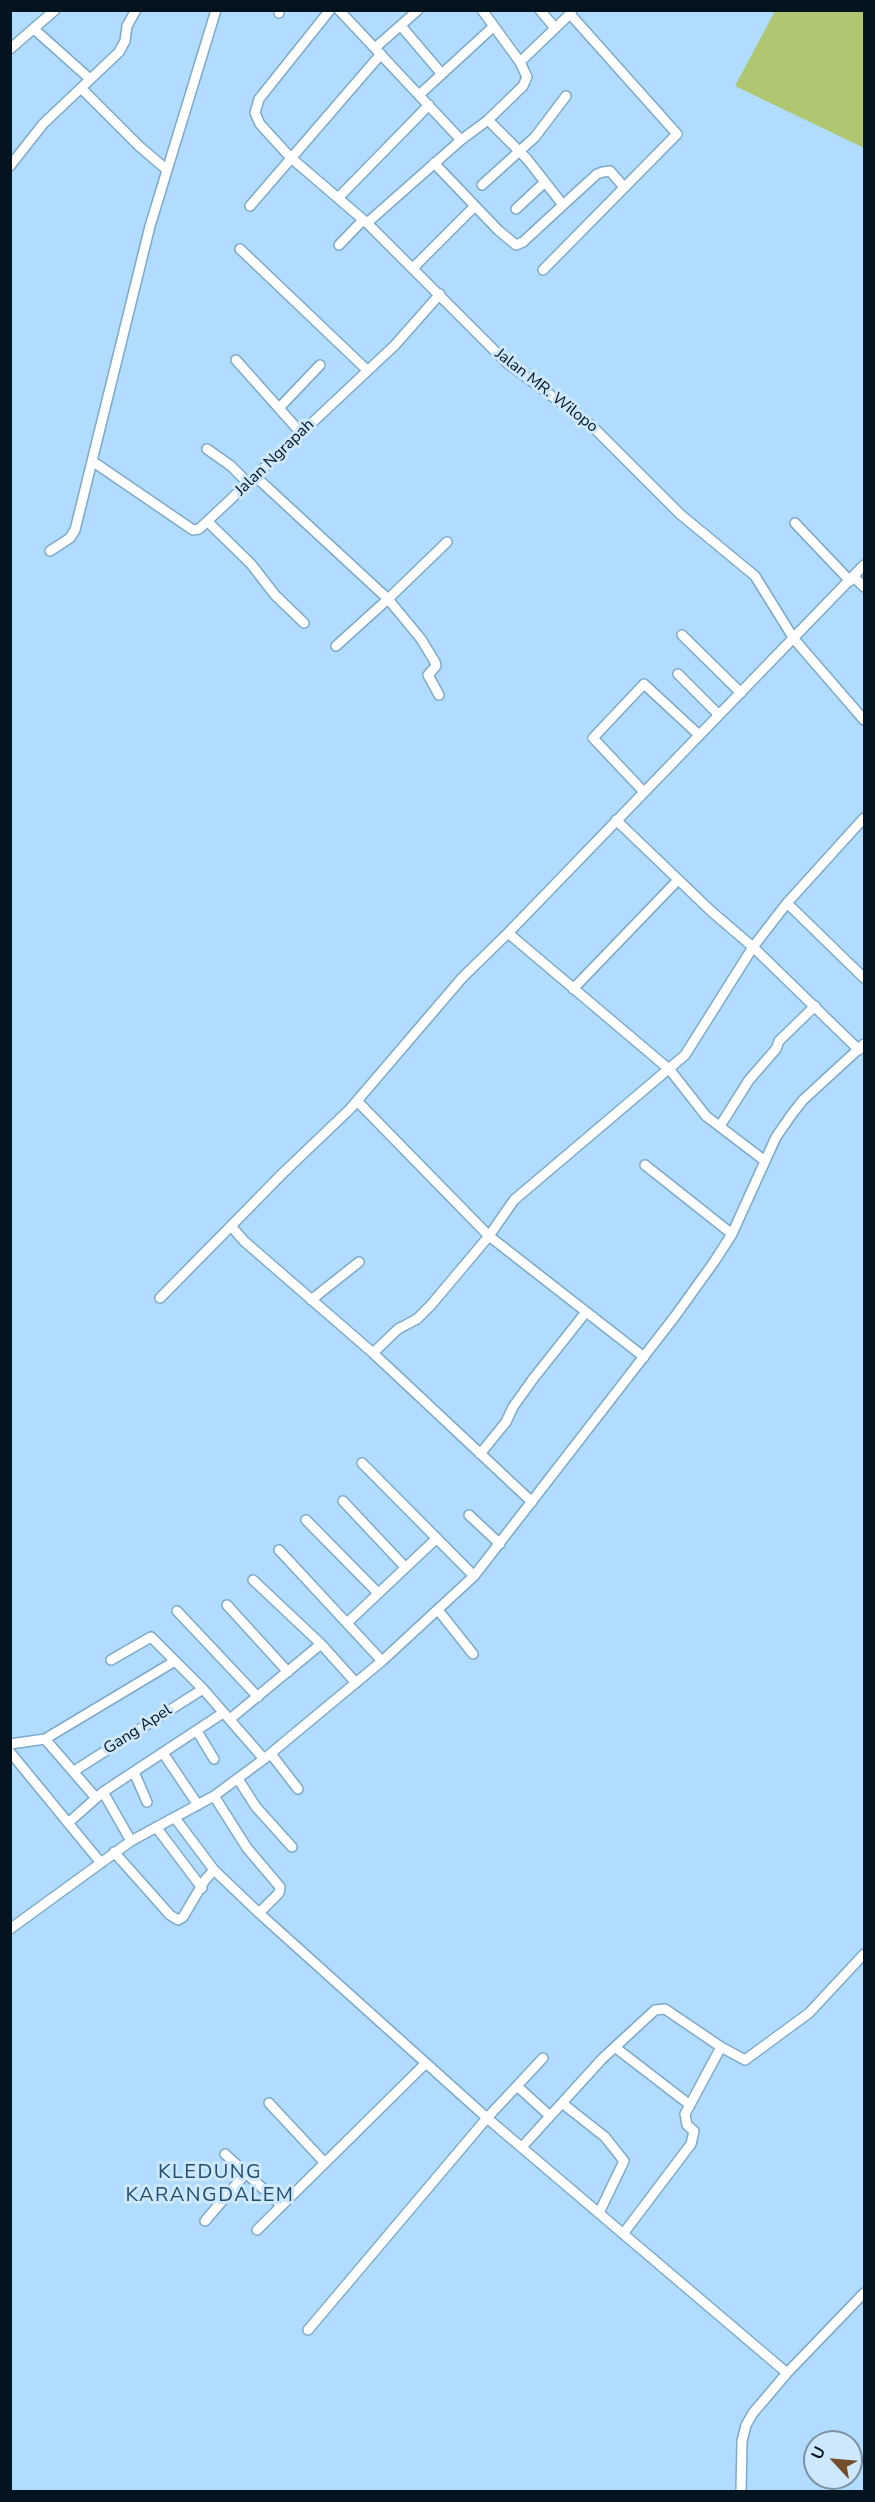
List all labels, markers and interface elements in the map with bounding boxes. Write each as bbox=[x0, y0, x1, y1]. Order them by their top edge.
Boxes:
street label: Jalan MR. Wilopo bbox=[491, 345, 601, 437]
street label: Jalan Ngrapah bbox=[232, 416, 318, 500]
street label: Gang Apel bbox=[101, 1701, 175, 1759]
district label: KLEDUNG KARANGDALEM bbox=[126, 2161, 294, 2208]
north arrow bbox=[803, 2430, 863, 2490]
text: U bbox=[806, 2443, 831, 2463]

